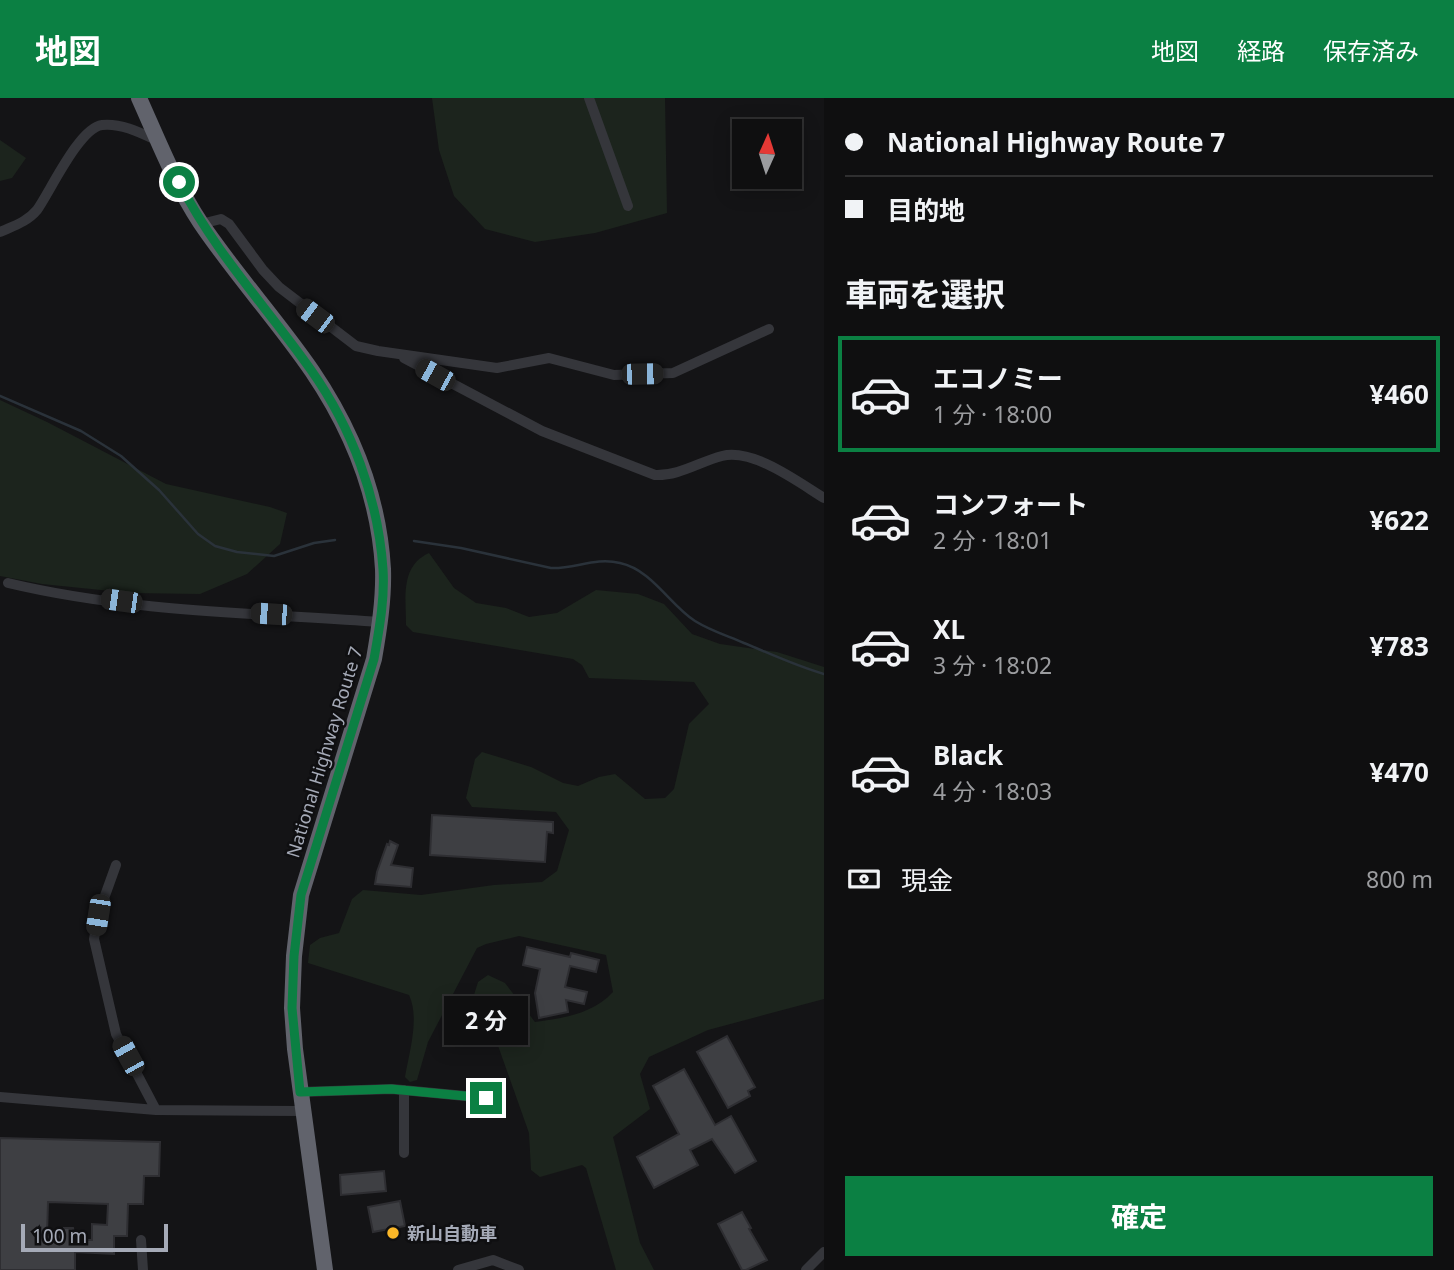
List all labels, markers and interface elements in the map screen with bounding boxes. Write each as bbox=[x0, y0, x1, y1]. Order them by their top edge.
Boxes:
text: 地図 bbox=[35, 28, 101, 73]
text: 地図 bbox=[1151, 34, 1199, 67]
text: 経路 bbox=[1237, 34, 1285, 67]
text: 保存済み bbox=[1323, 34, 1419, 67]
north arrow bbox=[732, 119, 802, 189]
map controls bbox=[732, 119, 802, 189]
text: National Highway Route 7 bbox=[887, 124, 1225, 160]
route start bbox=[163, 166, 195, 198]
text: 目的地 bbox=[887, 192, 965, 228]
text: 車両を選択 bbox=[845, 272, 1005, 315]
car bbox=[292, 295, 339, 337]
car bbox=[412, 356, 459, 394]
text: エコノミー bbox=[933, 360, 1063, 396]
car bbox=[621, 363, 664, 385]
icon: car bbox=[849, 363, 912, 426]
text: ¥460 bbox=[1370, 376, 1429, 412]
text: 1 分 · 18:00 bbox=[933, 398, 1052, 430]
text: コンフォート bbox=[933, 486, 1088, 522]
icon: car bbox=[849, 489, 912, 552]
text: ¥622 bbox=[1370, 502, 1429, 538]
text: 2 分 · 18:01 bbox=[933, 524, 1052, 556]
car bbox=[99, 588, 144, 614]
car bbox=[250, 602, 293, 626]
text: XL bbox=[933, 611, 965, 647]
icon: car bbox=[849, 615, 912, 678]
text: ¥783 bbox=[1370, 628, 1429, 664]
street label: National Highway Route 7 bbox=[280, 644, 368, 860]
text: 3 分 · 18:02 bbox=[933, 649, 1052, 681]
text: Black bbox=[933, 737, 1003, 773]
icon: car bbox=[849, 741, 912, 804]
text: ¥470 bbox=[1370, 754, 1429, 790]
text: 4 分 · 18:03 bbox=[933, 775, 1052, 807]
icon: cash bbox=[845, 860, 883, 898]
text: 現金 bbox=[901, 862, 953, 898]
text: 800 m bbox=[1366, 863, 1433, 895]
car bbox=[85, 893, 112, 937]
callout: 2 分 bbox=[444, 996, 528, 1046]
text: 2 分 bbox=[465, 1004, 507, 1036]
car bbox=[109, 1033, 148, 1079]
route end bbox=[470, 1082, 502, 1114]
button: 確定 bbox=[845, 1176, 1433, 1256]
scale bar bbox=[21, 1221, 168, 1253]
place label: 新山自動車 bbox=[407, 1221, 497, 1245]
text: 100 m bbox=[32, 1223, 87, 1249]
marker: 新山自動車 bbox=[385, 1225, 401, 1241]

